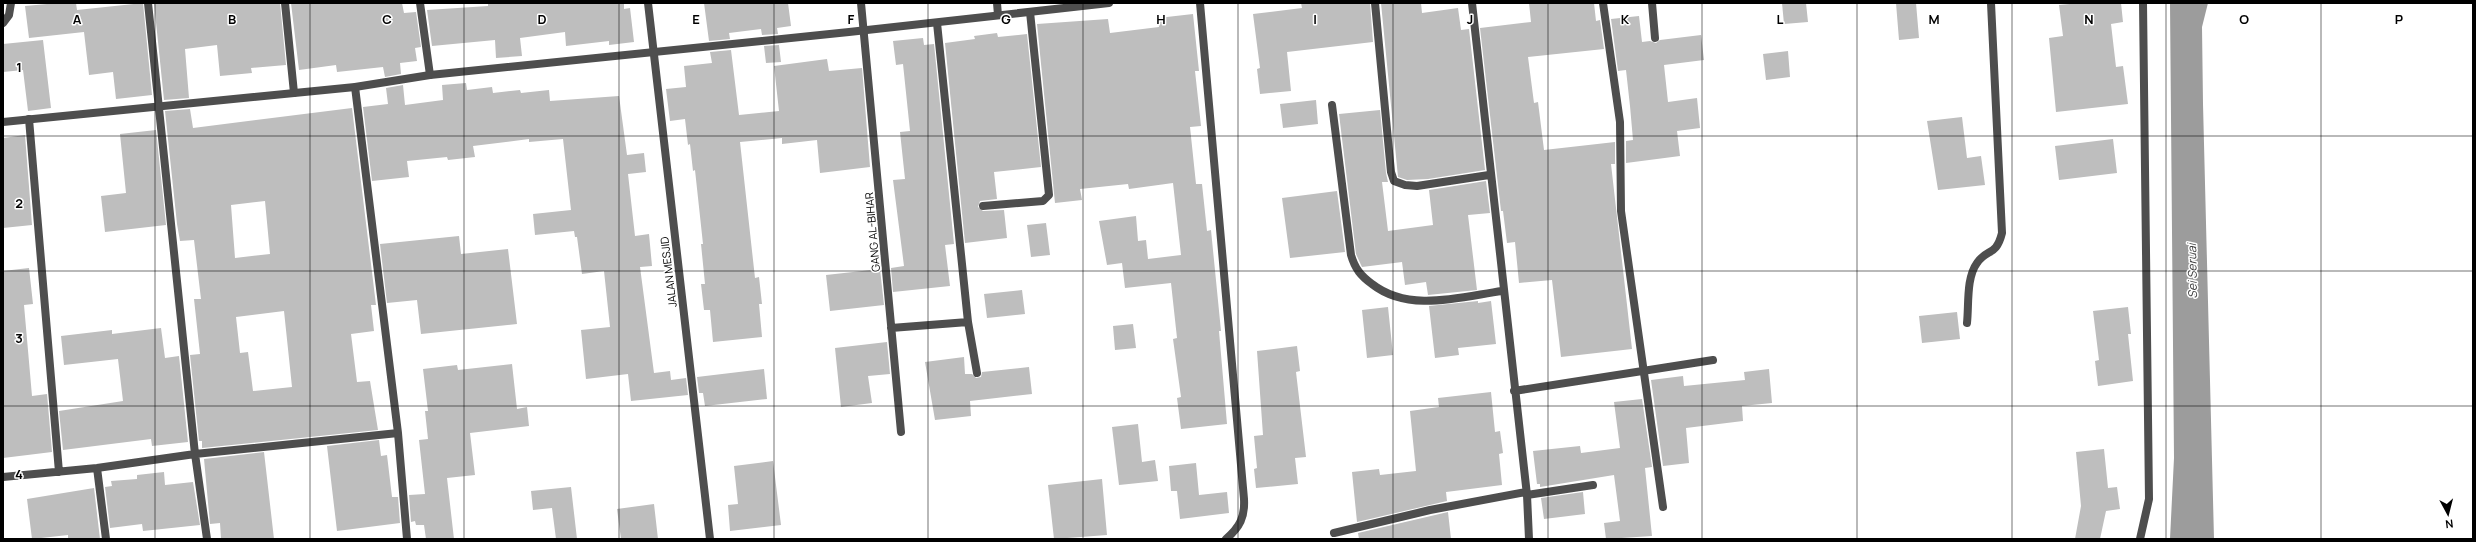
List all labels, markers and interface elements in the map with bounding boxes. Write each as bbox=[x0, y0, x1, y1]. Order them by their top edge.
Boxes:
text: A bbox=[73, 10, 82, 28]
text: B bbox=[228, 10, 236, 28]
text: C bbox=[382, 10, 392, 28]
text: D bbox=[537, 10, 547, 28]
text: E bbox=[692, 10, 700, 28]
text: F bbox=[848, 10, 855, 28]
text: G bbox=[1001, 10, 1011, 28]
text: H bbox=[1156, 10, 1166, 28]
text: I bbox=[1313, 10, 1317, 28]
text: J bbox=[1467, 10, 1473, 28]
text: K bbox=[1621, 10, 1630, 28]
text: L bbox=[1777, 10, 1784, 28]
text: M bbox=[1928, 10, 1940, 28]
text: N bbox=[2084, 10, 2094, 28]
text: O bbox=[2239, 10, 2249, 28]
text: P bbox=[2395, 10, 2403, 28]
text: 1 bbox=[16, 58, 22, 76]
street label: GANG AL-BIHAR bbox=[861, 191, 883, 272]
text: 2 bbox=[15, 194, 23, 212]
street label: JALAN MESJID bbox=[656, 236, 680, 308]
water label: Sei Seruai bbox=[2183, 241, 2201, 299]
text: 3 bbox=[15, 329, 23, 347]
text: 4 bbox=[15, 465, 23, 483]
north arrow bbox=[2428, 494, 2468, 534]
text: N bbox=[2444, 516, 2454, 532]

